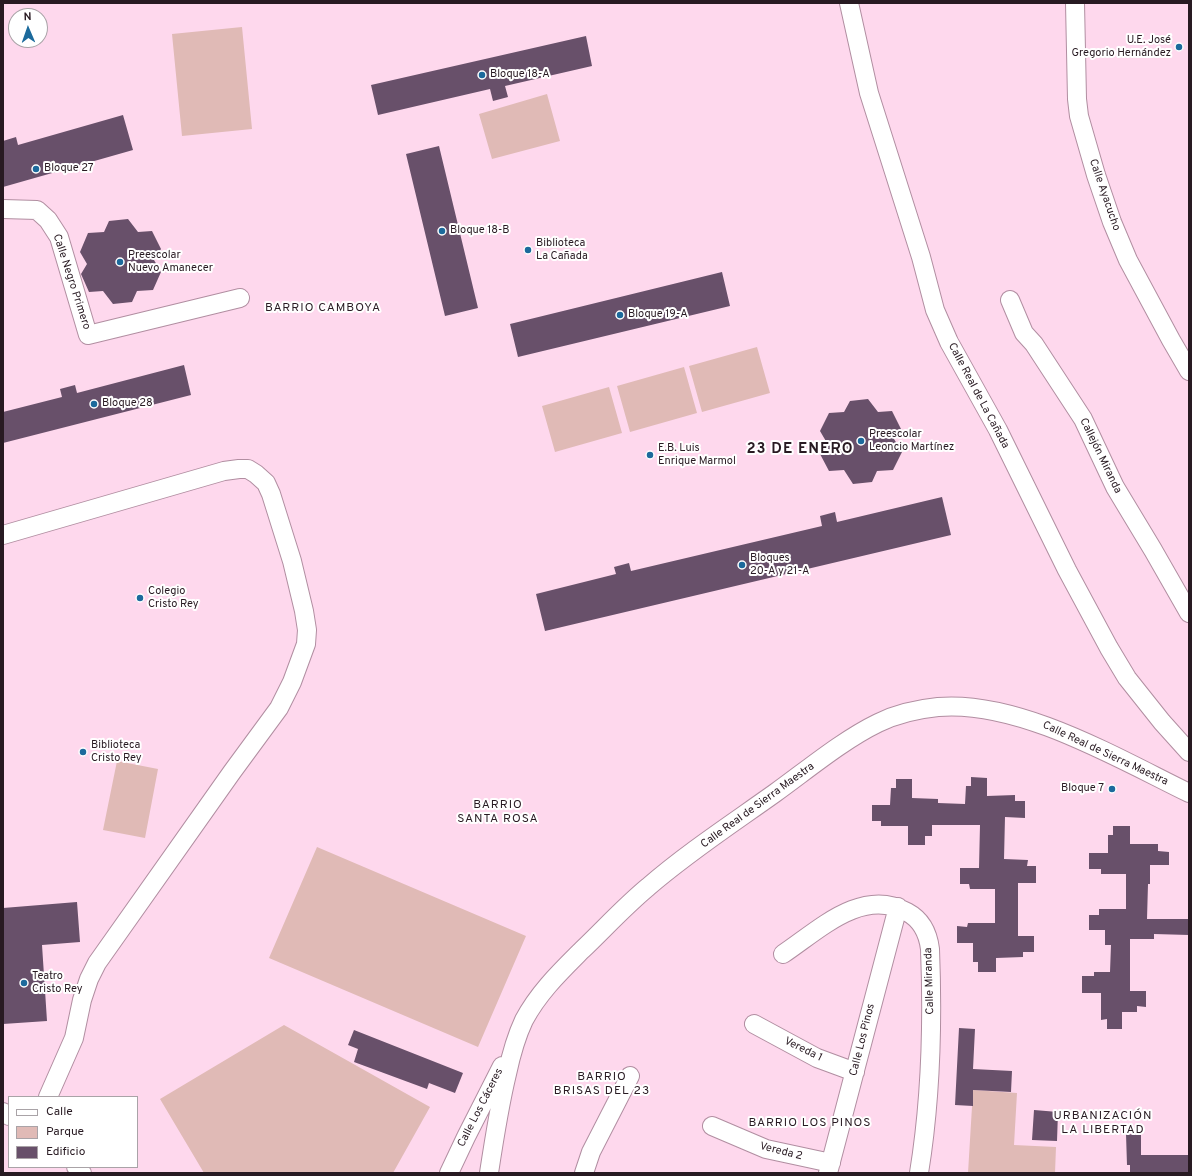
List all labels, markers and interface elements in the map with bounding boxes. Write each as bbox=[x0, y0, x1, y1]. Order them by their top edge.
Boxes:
north arrow bbox=[8, 8, 48, 48]
text: N bbox=[23, 10, 32, 24]
place label: U.E. José Gregorio Hernández bbox=[1071, 34, 1171, 60]
marker: U.E. José Gregorio Hernández bbox=[1174, 42, 1184, 52]
place label: Bloque 18-A bbox=[490, 68, 550, 82]
marker: Bloque 18-A bbox=[477, 70, 487, 80]
street label: Calle Ayacucho bbox=[1086, 157, 1122, 233]
place label: Bloque 27 bbox=[44, 162, 94, 176]
marker: Bloque 27 bbox=[31, 164, 41, 174]
place label: Bloque 18-B bbox=[450, 224, 509, 238]
marker: Bloque 18-B bbox=[437, 226, 447, 236]
street label: Calle Negro Primero bbox=[49, 233, 93, 331]
place label: Biblioteca La Cañada bbox=[536, 237, 588, 263]
marker: Biblioteca La Cañada bbox=[523, 245, 533, 255]
place label: Preescolar Nuevo Amanecer bbox=[128, 249, 213, 275]
marker: Preescolar Nuevo Amanecer bbox=[115, 257, 125, 267]
district label: BARRIO CAMBOYA bbox=[265, 302, 381, 316]
place label: Bloque 19-A bbox=[628, 308, 688, 322]
marker: Bloque 19-A bbox=[615, 310, 625, 320]
street label: Calle Real de La Cañada bbox=[945, 341, 1011, 451]
place label: Bloque 28 bbox=[102, 397, 153, 411]
marker: Bloque 28 bbox=[89, 399, 99, 409]
street label: Callejón Miranda bbox=[1076, 416, 1124, 496]
place label: Preescolar Leoncio Martínez bbox=[869, 428, 954, 454]
marker: Preescolar Leoncio Martínez bbox=[856, 436, 866, 446]
district label: 23 DE ENERO bbox=[746, 441, 854, 459]
place label: E.B. Luis Enrique Marmol bbox=[658, 442, 736, 468]
marker: E.B. Luis Enrique Marmol bbox=[645, 450, 655, 460]
place label: Bloques 20-A y 21-A bbox=[750, 552, 809, 578]
marker: Bloques 20-A y 21-A bbox=[737, 560, 747, 570]
place label: Colegio Cristo Rey bbox=[148, 585, 199, 611]
marker: Colegio Cristo Rey bbox=[135, 593, 145, 603]
street label: Calle Real de Sierra Maestra bbox=[1040, 719, 1170, 789]
place label: Biblioteca Cristo Rey bbox=[91, 739, 142, 765]
marker: Biblioteca Cristo Rey bbox=[78, 747, 88, 757]
street label: Calle Real de Sierra Maestra bbox=[699, 760, 817, 852]
place label: Bloque 7 bbox=[1061, 782, 1104, 796]
marker: Bloque 7 bbox=[1107, 784, 1117, 794]
district label: BARRIO SANTA ROSA bbox=[457, 799, 539, 827]
street label: Calle Miranda bbox=[922, 947, 938, 1015]
place label: Teatro Cristo Rey bbox=[32, 970, 83, 996]
marker: Teatro Cristo Rey bbox=[19, 978, 29, 988]
street label: Calle Los Pinos bbox=[848, 1002, 878, 1078]
street label: Vereda 1 bbox=[782, 1035, 824, 1065]
street label: Calle Los Cáceres bbox=[455, 1066, 507, 1150]
district label: BARRIO BRISAS DEL 23 bbox=[554, 1071, 650, 1099]
legend bbox=[8, 1096, 138, 1168]
text: Calle bbox=[46, 1104, 73, 1120]
district label: URBANIZACIÓN LA LIBERTAD bbox=[1054, 1110, 1152, 1138]
district label: BARRIO LOS PINOS bbox=[748, 1117, 872, 1131]
text: Parque bbox=[46, 1124, 84, 1140]
street label: Vereda 2 bbox=[758, 1140, 804, 1164]
text: Edificio bbox=[46, 1144, 85, 1160]

